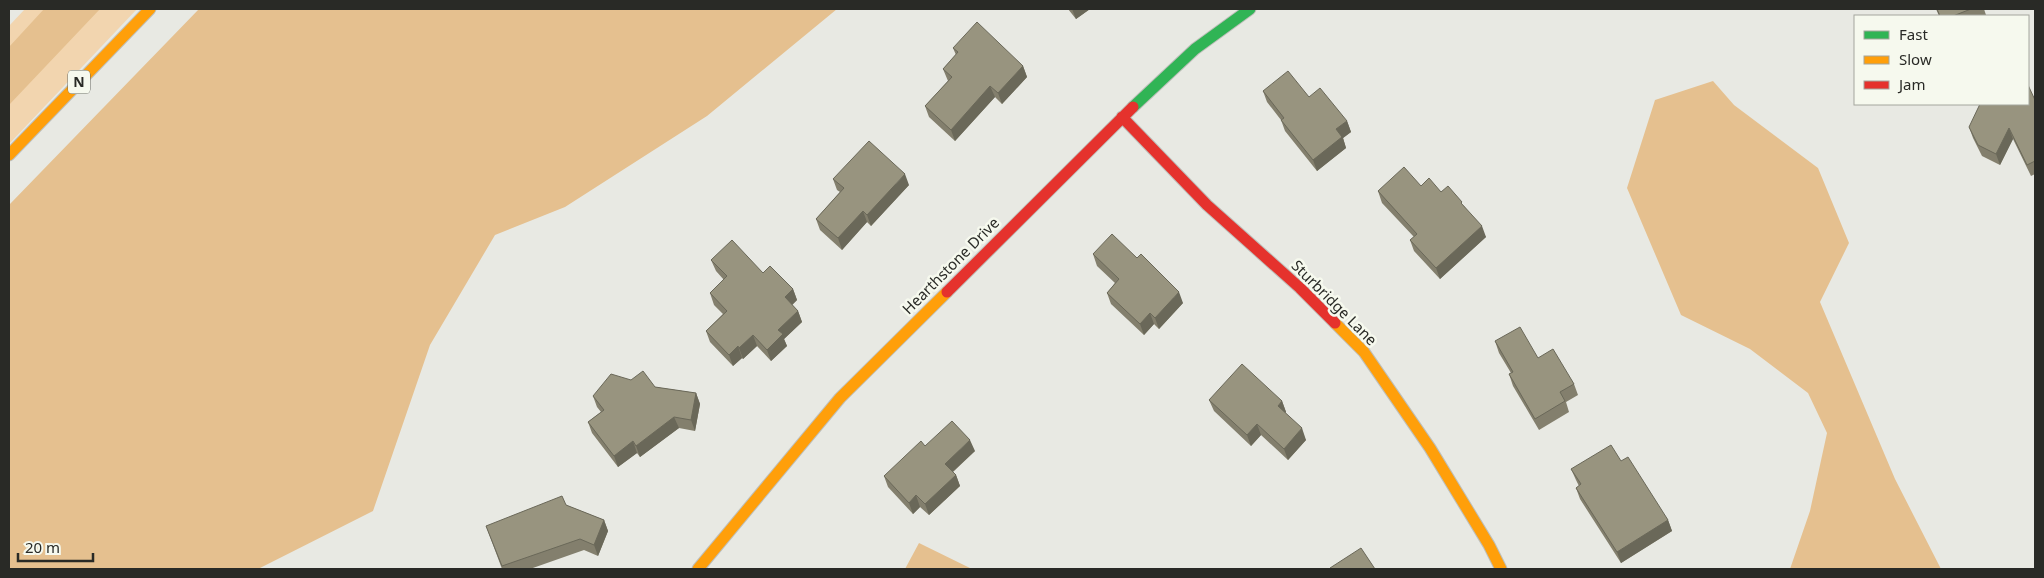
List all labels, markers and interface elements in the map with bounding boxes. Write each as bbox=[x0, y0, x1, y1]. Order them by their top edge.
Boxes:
legend bbox=[1854, 15, 2029, 105]
text: Fast bbox=[1899, 24, 1928, 44]
text: Slow bbox=[1899, 49, 1932, 69]
road number: N bbox=[68, 70, 90, 94]
text: Jam bbox=[1897, 74, 1926, 94]
street label: Hearthstone Drive bbox=[898, 213, 1003, 318]
street label: Sturbridge Lane bbox=[1288, 255, 1382, 349]
scale bar bbox=[18, 530, 92, 562]
text: 20 m bbox=[25, 537, 60, 557]

